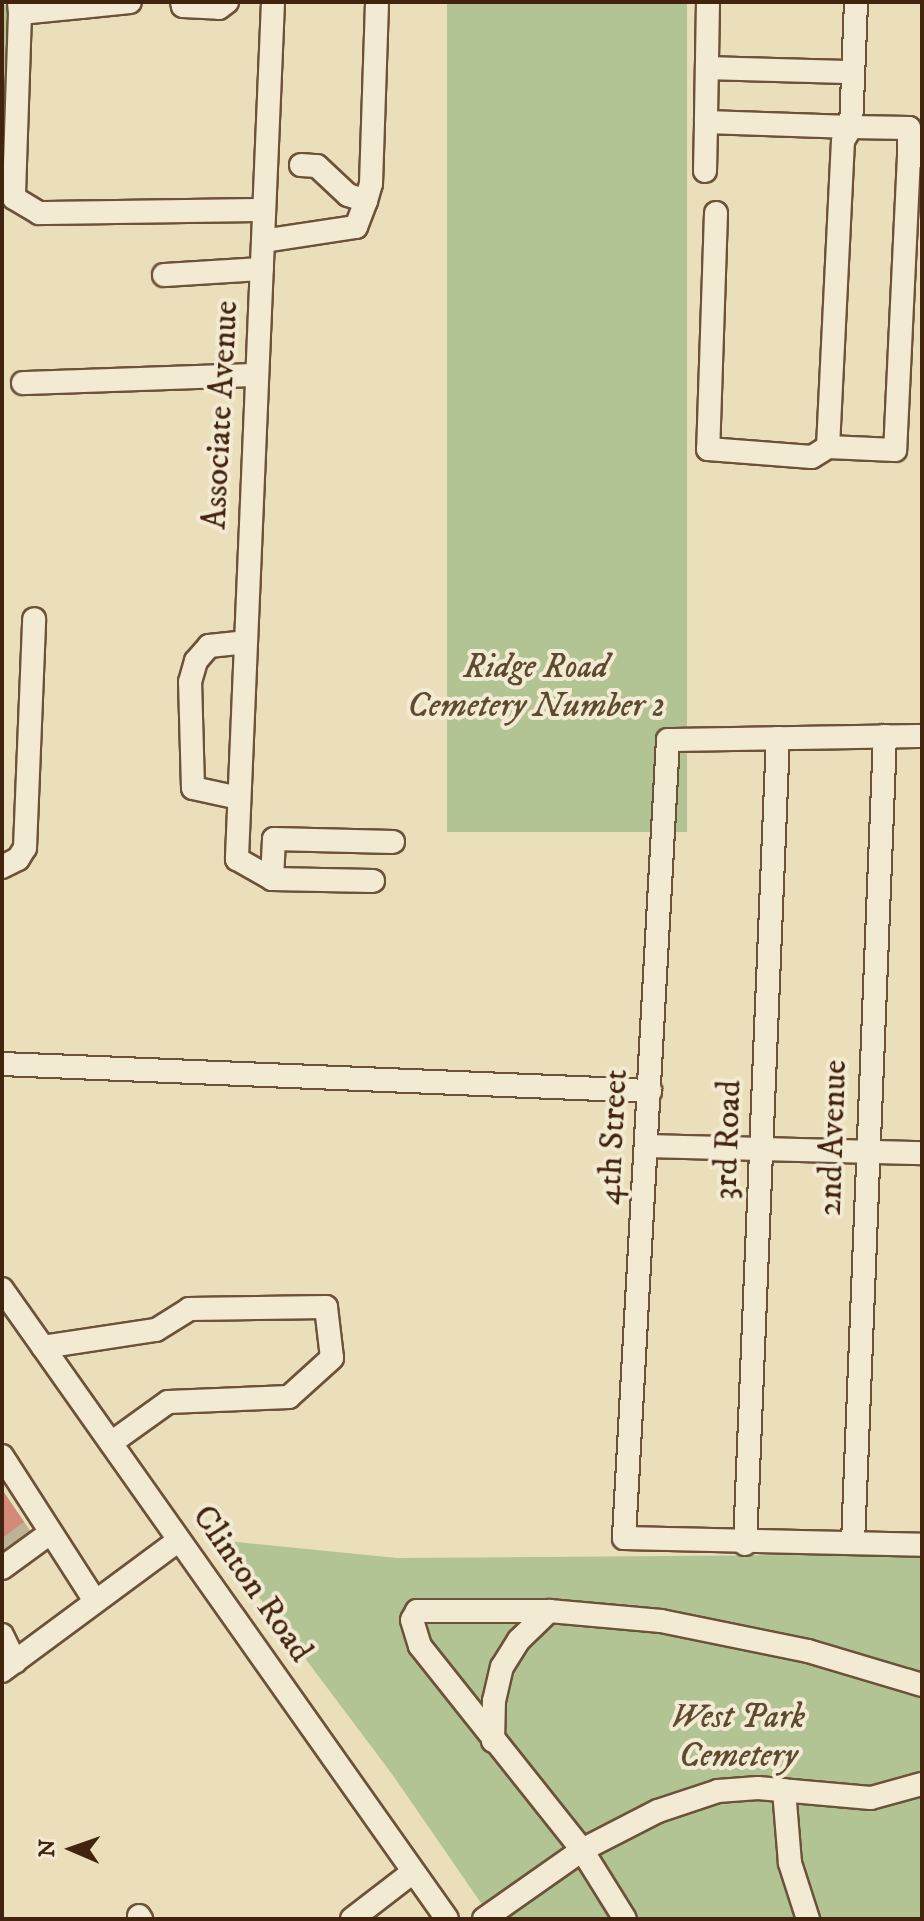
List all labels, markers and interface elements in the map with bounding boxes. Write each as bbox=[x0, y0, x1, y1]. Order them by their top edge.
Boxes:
street label: Associate Avenue bbox=[195, 300, 247, 530]
park label: Ridge Road Cemetery Number 2 bbox=[407, 647, 665, 726]
street label: 2nd Avenue bbox=[810, 1059, 856, 1217]
street label: 4th Street bbox=[589, 1068, 637, 1206]
street label: 3rd Road bbox=[706, 1079, 750, 1201]
street label: Clinton Road bbox=[183, 1498, 321, 1670]
park label: West Park Cemetery bbox=[671, 1697, 805, 1776]
north arrow bbox=[32, 1809, 112, 1889]
text: N bbox=[34, 1839, 61, 1858]

